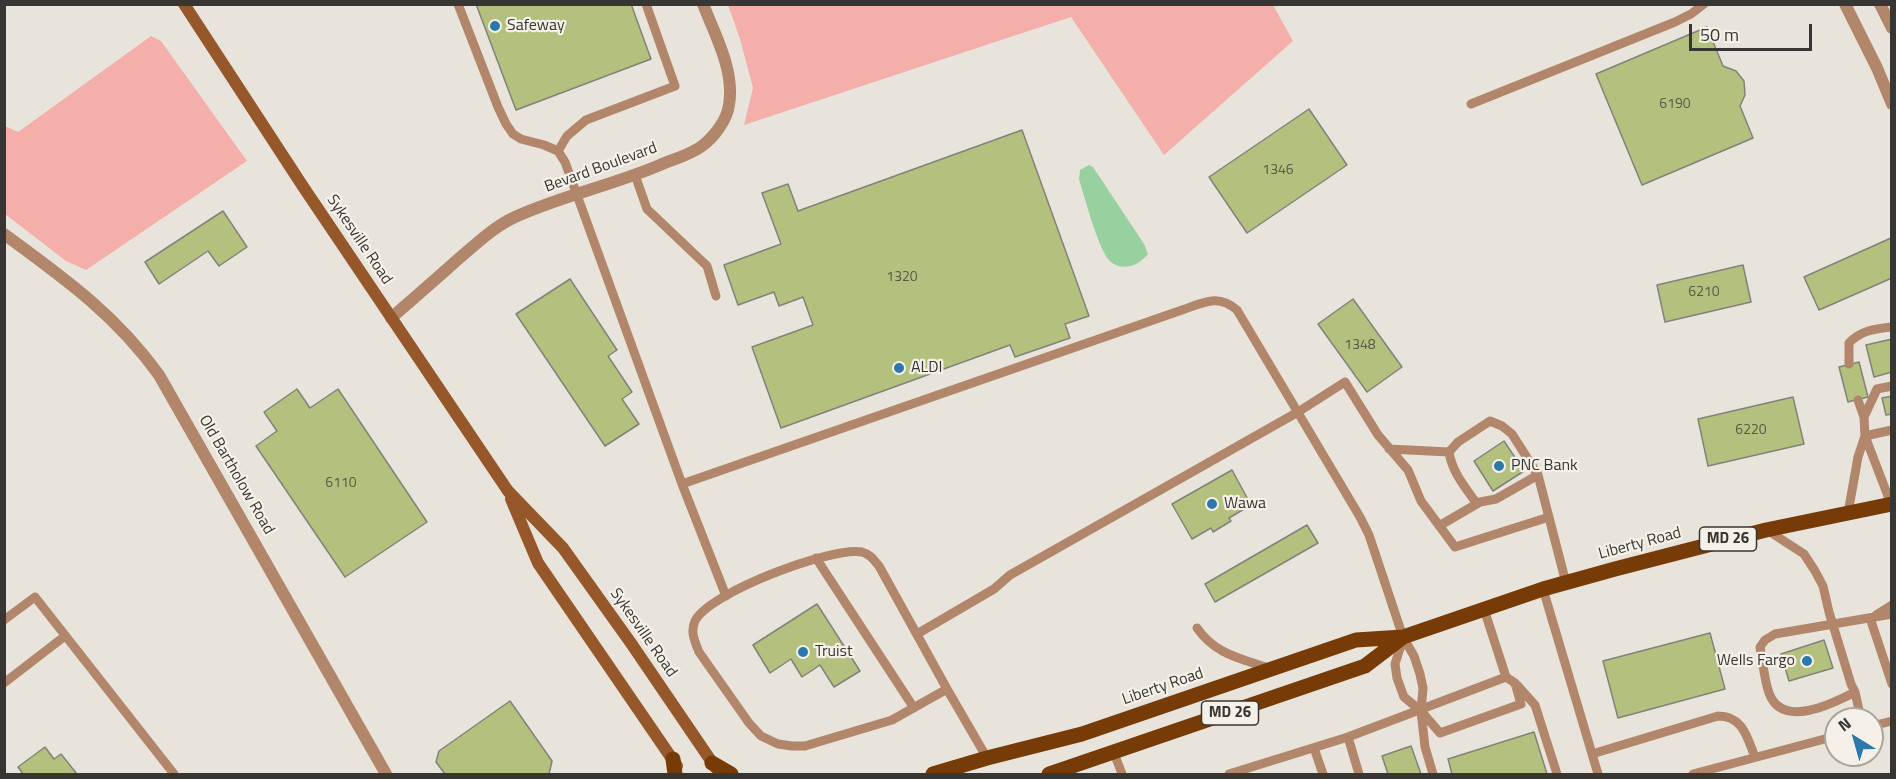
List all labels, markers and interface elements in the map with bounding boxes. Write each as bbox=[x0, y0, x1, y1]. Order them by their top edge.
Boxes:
scale bar bbox=[1692, 12, 1815, 50]
place label: Safeway bbox=[507, 16, 565, 36]
marker: Safeway bbox=[488, 19, 502, 33]
text: 50 m bbox=[1700, 21, 1739, 48]
house number: 6190 bbox=[1659, 97, 1691, 113]
street label: Bevard Boulevard bbox=[542, 139, 660, 197]
house number: 1346 bbox=[1262, 163, 1294, 179]
street label: Sykesville Road bbox=[322, 192, 396, 288]
house number: 1320 bbox=[886, 270, 918, 286]
house number: 6210 bbox=[1688, 285, 1720, 301]
house number: 1348 bbox=[1344, 338, 1376, 354]
place label: ALDI bbox=[911, 358, 942, 378]
marker: ALDI bbox=[892, 361, 906, 375]
street label: Old Bartholow Road bbox=[194, 412, 278, 538]
house number: 6220 bbox=[1735, 423, 1767, 439]
place label: PNC Bank bbox=[1511, 456, 1578, 476]
marker: PNC Bank bbox=[1492, 459, 1506, 473]
house number: 6110 bbox=[325, 476, 357, 492]
place label: Wawa bbox=[1224, 494, 1266, 514]
marker: Wawa bbox=[1205, 497, 1219, 511]
street label: Liberty Road bbox=[1597, 524, 1683, 564]
road number: MD 26 bbox=[1700, 527, 1756, 551]
street label: Sykesville Road bbox=[605, 585, 681, 681]
place label: Truist bbox=[815, 642, 853, 662]
marker: Truist bbox=[796, 645, 810, 659]
place label: Wells Fargo bbox=[1717, 651, 1795, 671]
marker: Wells Fargo bbox=[1800, 654, 1814, 668]
street label: Liberty Road bbox=[1120, 664, 1206, 710]
road number: MD 26 bbox=[1202, 701, 1258, 725]
north arrow bbox=[1824, 707, 1884, 767]
text: N bbox=[1833, 711, 1856, 737]

